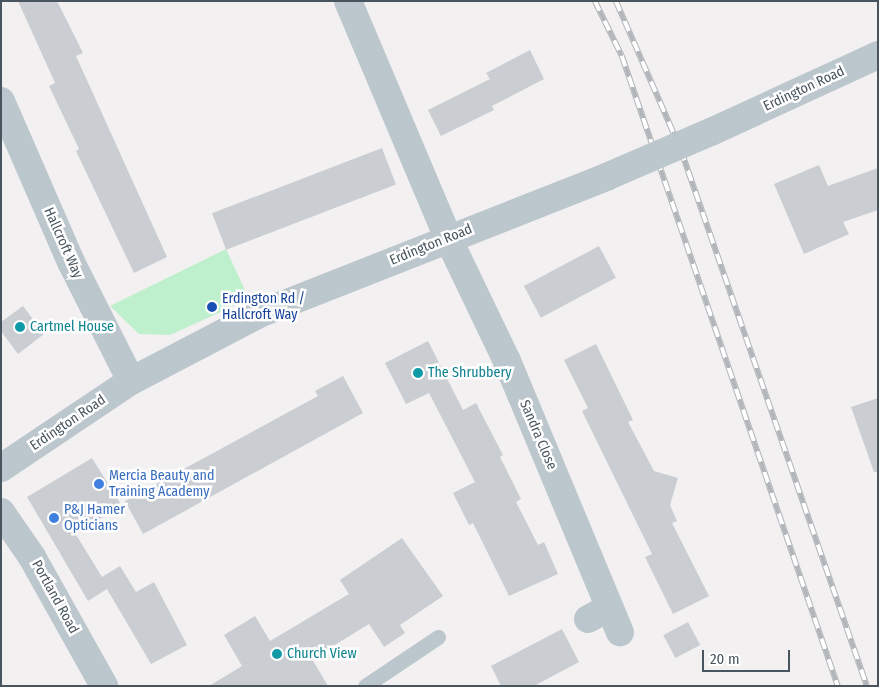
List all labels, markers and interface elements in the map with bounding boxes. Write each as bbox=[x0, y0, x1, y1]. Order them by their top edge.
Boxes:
street label: Erdington Road bbox=[761, 63, 847, 115]
street label: Hallcroft Way bbox=[40, 205, 86, 281]
street label: Erdington Road bbox=[387, 221, 475, 269]
place label: Erdington Rd / Hallcroft Way bbox=[222, 291, 305, 324]
marker: Erdington Rd / Hallcroft Way bbox=[206, 301, 218, 313]
place label: Cartmel House bbox=[30, 319, 114, 335]
marker: Cartmel House bbox=[14, 321, 26, 333]
place label: The Shrubbery bbox=[428, 365, 512, 381]
marker: The Shrubbery bbox=[412, 367, 424, 379]
street label: Erdington Road bbox=[27, 392, 109, 454]
street label: Sandra Close bbox=[516, 398, 560, 472]
place label: Mercia Beauty and Training Academy bbox=[109, 468, 214, 501]
marker: Mercia Beauty and Training Academy bbox=[93, 478, 105, 490]
place label: P&J Hamer Opticians bbox=[64, 502, 125, 534]
marker: P&J Hamer Opticians bbox=[48, 512, 60, 524]
street label: Portland Road bbox=[28, 557, 82, 637]
scale bar bbox=[704, 640, 792, 672]
place label: Church View bbox=[287, 646, 357, 662]
marker: Church View bbox=[271, 648, 283, 660]
text: 20 m bbox=[710, 650, 740, 668]

